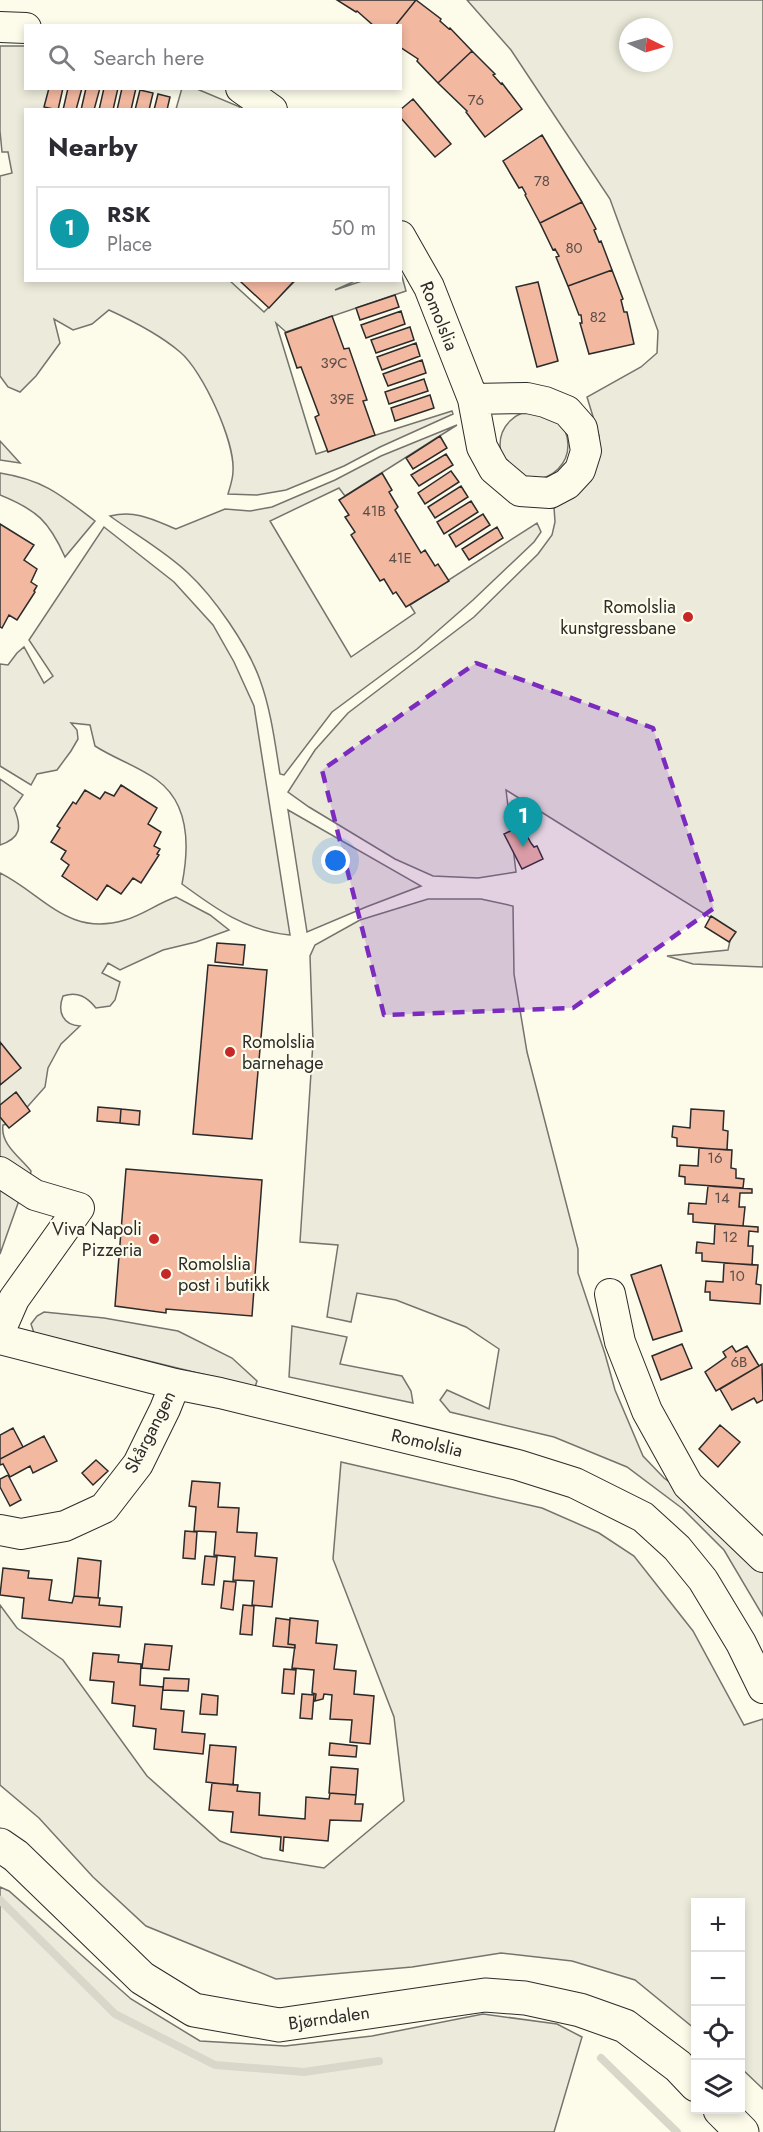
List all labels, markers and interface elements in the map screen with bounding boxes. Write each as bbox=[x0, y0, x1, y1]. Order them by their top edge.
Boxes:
north arrow bbox=[619, 18, 673, 72]
search box bbox=[24, 24, 402, 90]
icon: search bbox=[45, 41, 78, 74]
text: Search here bbox=[93, 41, 204, 73]
house number: 76 bbox=[468, 89, 484, 111]
text: Nearby bbox=[48, 128, 137, 166]
house number: 78 bbox=[534, 170, 550, 192]
text: RSK bbox=[107, 198, 150, 230]
text: 1 bbox=[64, 214, 75, 243]
text: 50 m bbox=[331, 214, 376, 243]
text: Place bbox=[107, 230, 152, 259]
house number: 80 bbox=[565, 237, 583, 259]
street label: Romolslia bbox=[413, 277, 465, 355]
house number: 82 bbox=[590, 306, 606, 328]
house number: 39C bbox=[320, 352, 348, 374]
house number: 39E bbox=[329, 388, 355, 410]
house number: 41B bbox=[362, 500, 386, 522]
house number: 41E bbox=[388, 547, 412, 569]
place label: Romolslia kunstgressbane bbox=[560, 594, 676, 641]
marker: Romolslia kunstgressbane bbox=[681, 610, 695, 624]
pin: 1 bbox=[504, 798, 542, 847]
your location bbox=[321, 846, 350, 875]
place label: Romolslia barnehage bbox=[242, 1029, 323, 1076]
marker: Romolslia barnehage bbox=[223, 1045, 237, 1059]
house number: 16 bbox=[707, 1147, 723, 1169]
house number: 14 bbox=[714, 1187, 730, 1209]
place label: Viva Napoli Pizzeria bbox=[52, 1216, 142, 1263]
house number: 12 bbox=[722, 1226, 738, 1248]
marker: Viva Napoli Pizzeria bbox=[147, 1232, 161, 1246]
place label: Romolslia post i butikk bbox=[178, 1251, 270, 1298]
house number: 10 bbox=[729, 1265, 745, 1287]
marker: Romolslia post i butikk bbox=[159, 1267, 173, 1281]
house number: 6B bbox=[730, 1351, 748, 1373]
street label: Skårgangen bbox=[118, 1386, 182, 1478]
street label: Romolslia bbox=[389, 1422, 465, 1464]
map controls bbox=[691, 1898, 745, 2114]
button: + bbox=[691, 1898, 745, 1952]
button: − bbox=[691, 1952, 745, 2006]
street label: Bjørndalen bbox=[287, 1999, 371, 2037]
button: locate bbox=[691, 2006, 745, 2060]
button: layers bbox=[691, 2060, 745, 2114]

